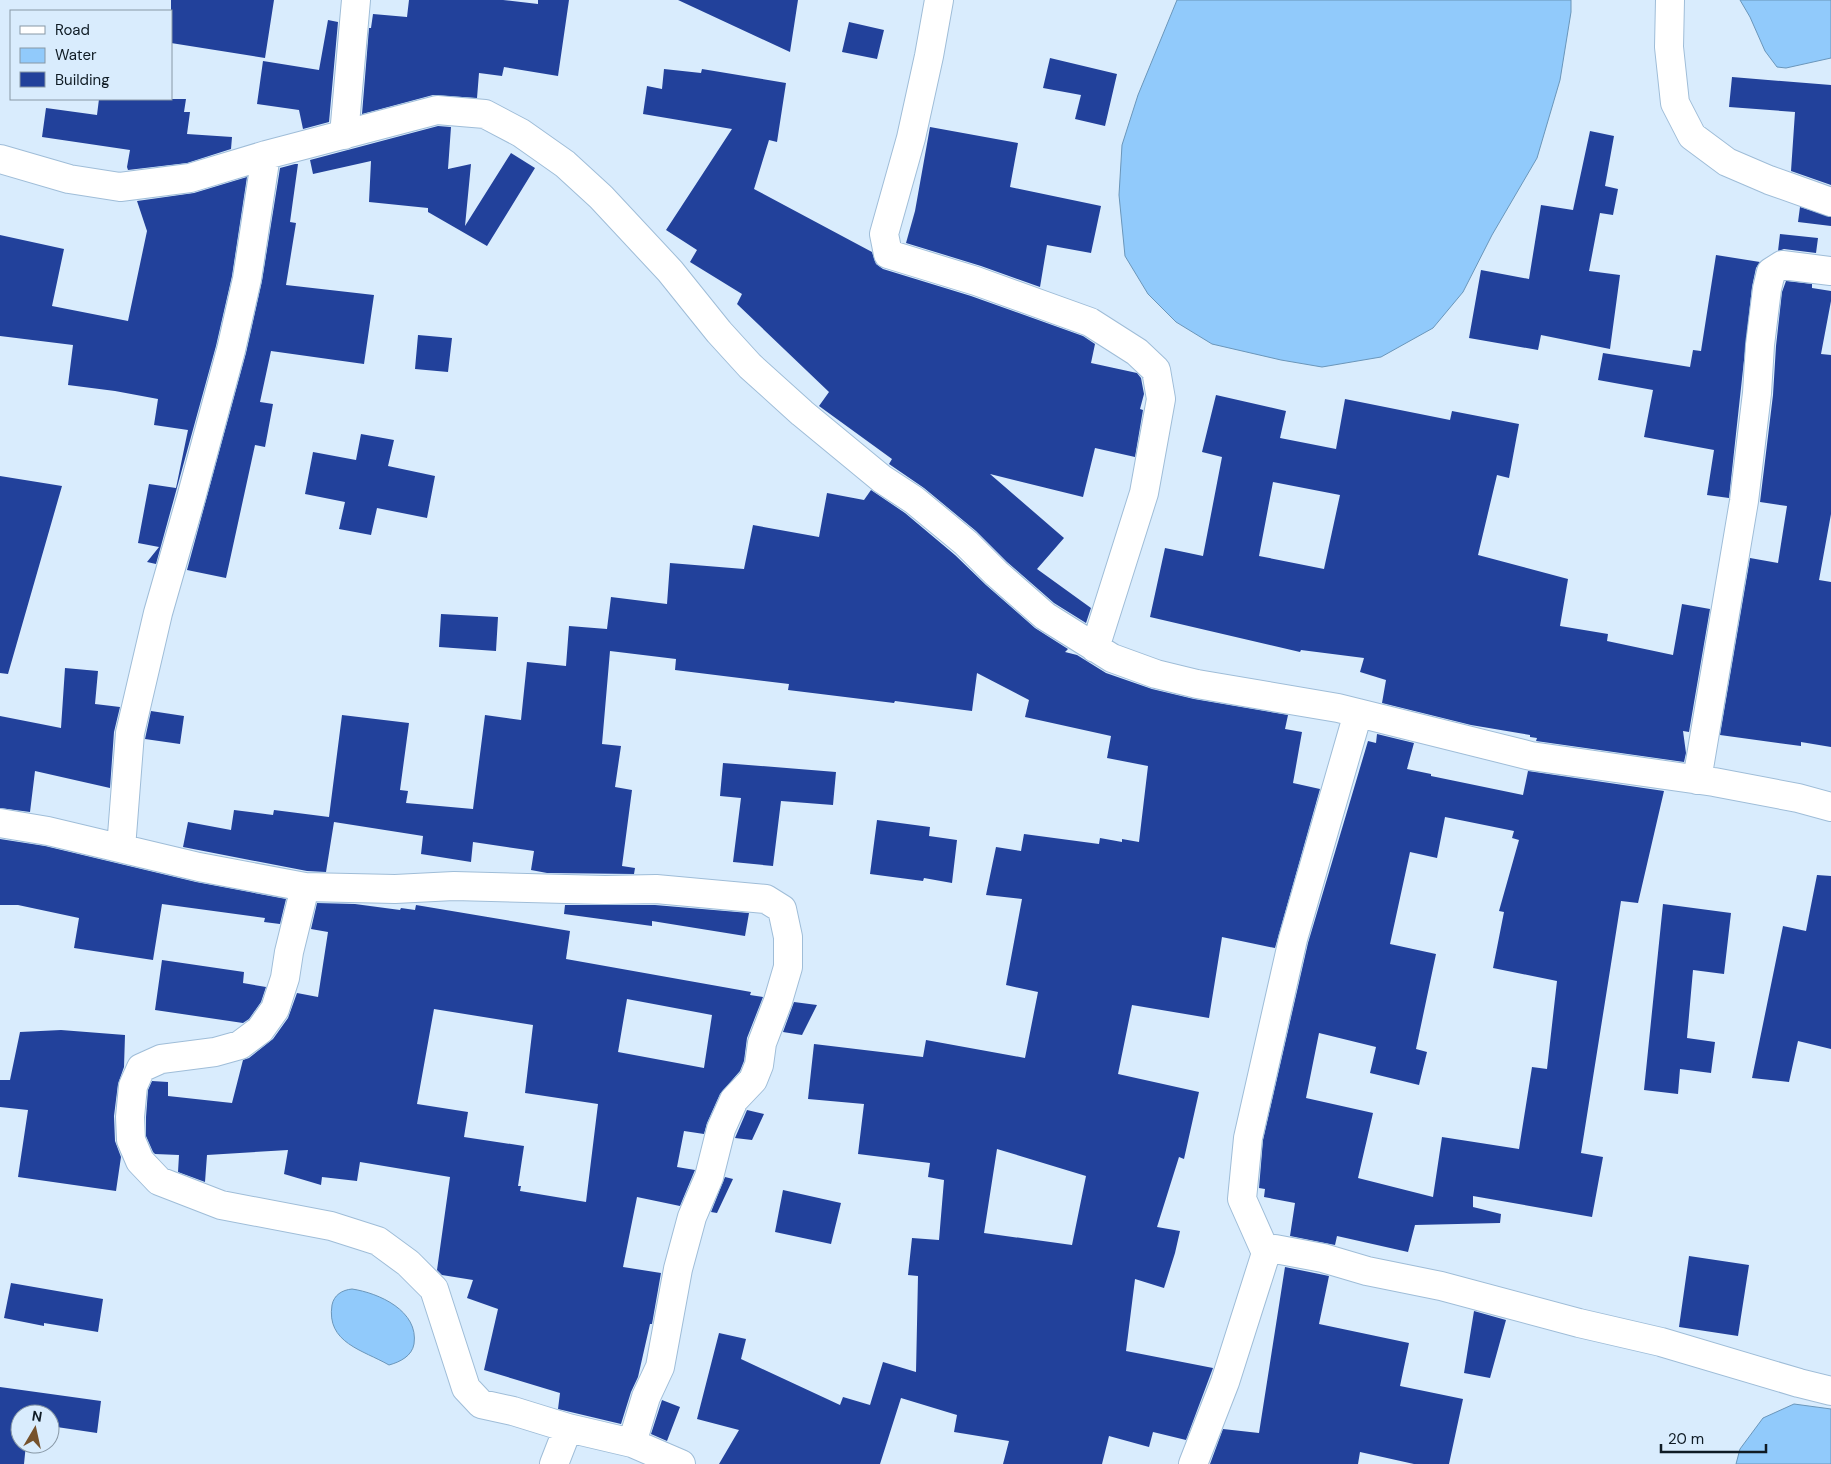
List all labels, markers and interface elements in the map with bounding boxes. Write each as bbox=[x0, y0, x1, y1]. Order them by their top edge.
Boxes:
legend bbox=[10, 10, 172, 100]
text: Road bbox=[55, 20, 90, 40]
text: Water bbox=[55, 45, 97, 65]
text: Building bbox=[55, 70, 110, 90]
north arrow bbox=[10, 1404, 60, 1454]
text: N bbox=[31, 1406, 43, 1426]
scale bar bbox=[1661, 1422, 1766, 1454]
text: 20 m bbox=[1668, 1429, 1704, 1449]

